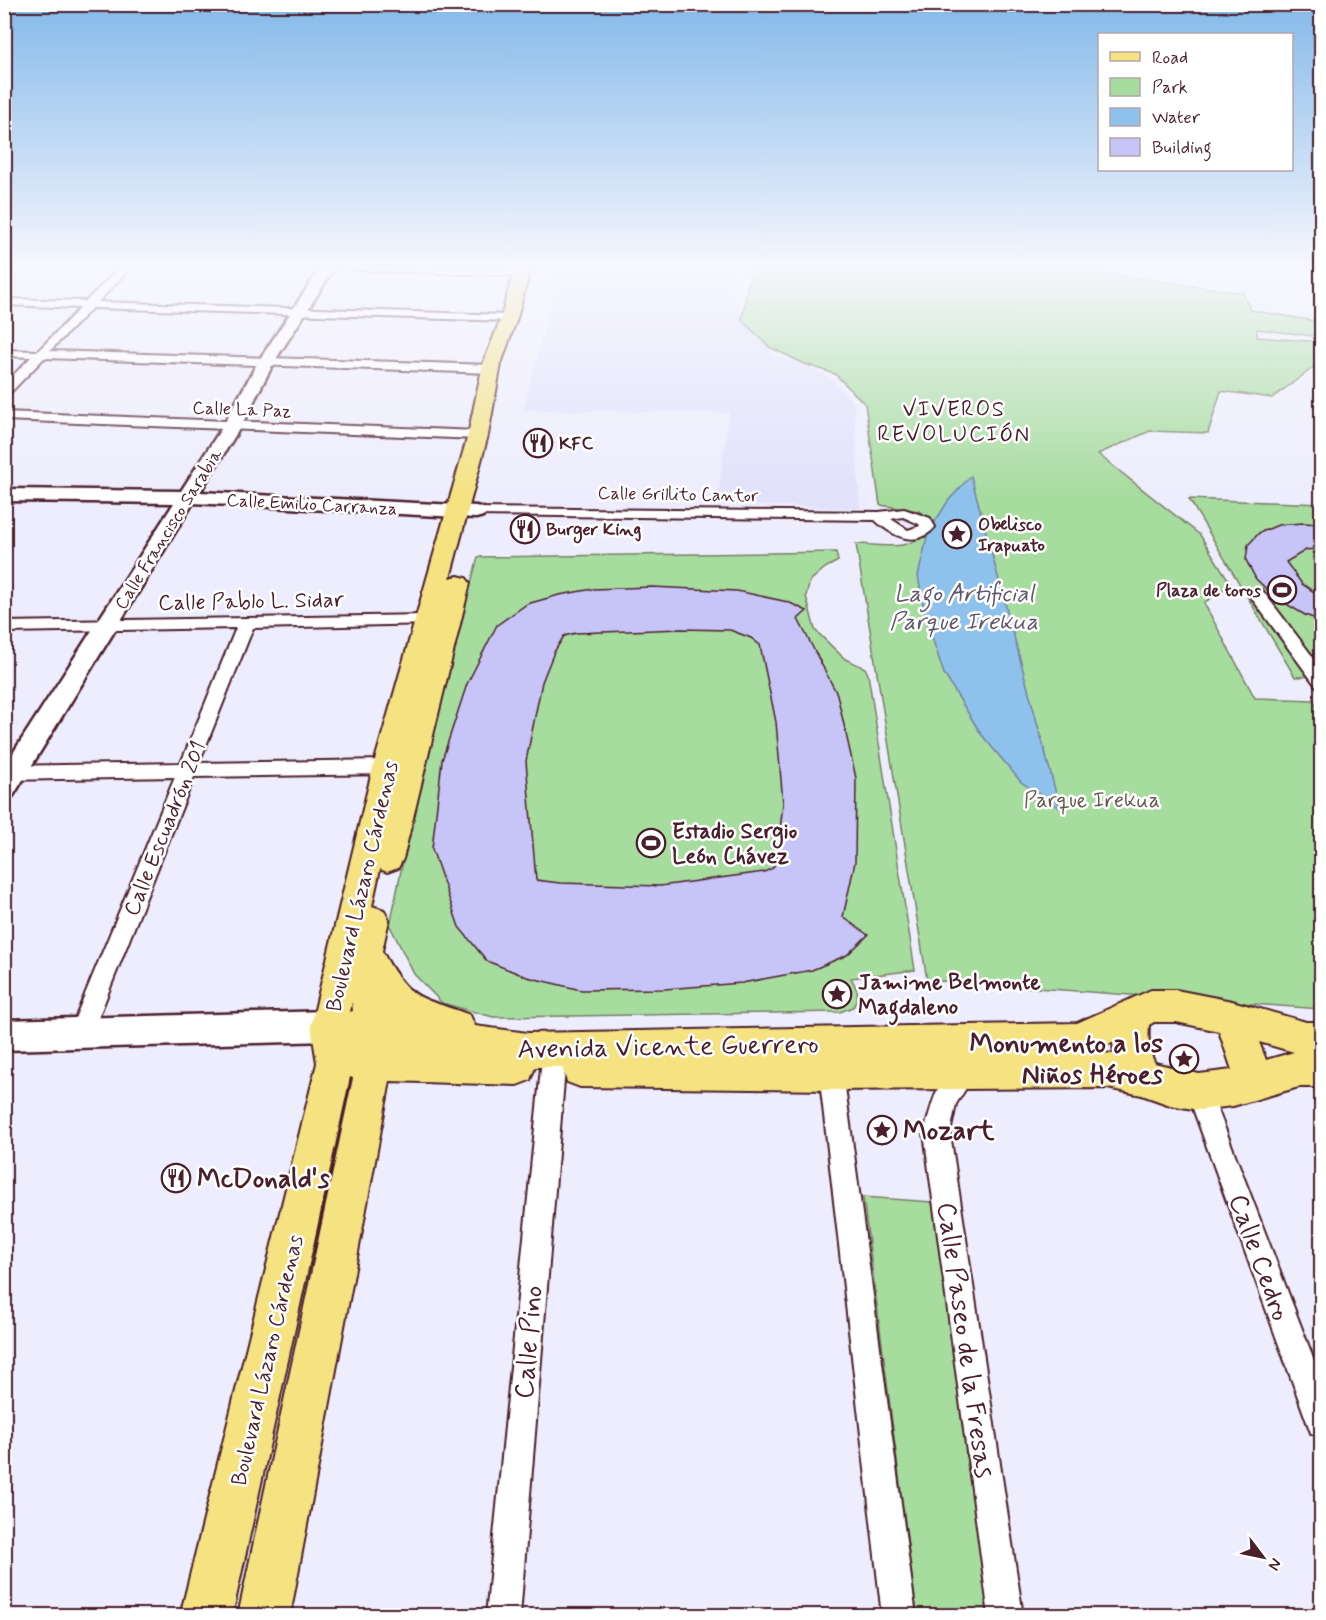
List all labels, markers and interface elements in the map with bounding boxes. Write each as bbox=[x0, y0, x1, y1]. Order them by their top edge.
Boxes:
legend bbox=[1098, 33, 1293, 171]
text: Road bbox=[1152, 46, 1188, 70]
text: Park bbox=[1152, 76, 1188, 100]
text: Water bbox=[1152, 106, 1201, 130]
text: Building bbox=[1152, 136, 1212, 162]
street label: Calle La Paz bbox=[192, 396, 292, 424]
district label: VIVEROS REVOLUCIÓN bbox=[877, 396, 1031, 449]
restaurant icon: KFC bbox=[522, 427, 554, 459]
place label: KFC bbox=[559, 432, 593, 456]
street label: Calle Francisco Sarabia bbox=[110, 444, 228, 614]
street label: Calle Grillito Cantor bbox=[597, 482, 759, 508]
street label: Calle Emilio Carranza bbox=[226, 489, 398, 521]
restaurant icon: Burger King bbox=[509, 513, 541, 545]
place label: Obelisco Irapuato bbox=[978, 513, 1045, 558]
place label: Burger King bbox=[546, 518, 641, 544]
place icon: Obelisco Irapuato bbox=[941, 518, 973, 550]
sports icon: Plaza de toros bbox=[1266, 574, 1298, 606]
water label: Lago Artificial Parque Irekua bbox=[890, 579, 1038, 638]
place label: Plaza de toros bbox=[1156, 579, 1261, 603]
street label: Calle Pablo L. Sidar bbox=[158, 586, 345, 618]
street label: Calle Escuadrón 201 bbox=[118, 737, 214, 920]
street label: Boulevard Lázaro Cárdenas bbox=[320, 758, 406, 1015]
park label: Parque Irekua bbox=[1024, 787, 1160, 815]
place label: Estadio Sergio León Chávez bbox=[672, 818, 798, 871]
sports icon: Estadio Sergio León Chávez bbox=[635, 827, 667, 859]
place label: Jamime Belmonte Magdaleno bbox=[858, 969, 1041, 1026]
place icon: Jamime Belmonte Magdaleno bbox=[821, 978, 853, 1010]
street label: Avenida Vicente Guerrero bbox=[517, 1027, 819, 1068]
place label: Monumento a los Niños Héroes bbox=[970, 1027, 1163, 1093]
place icon: Monumento a los Niños Héroes bbox=[1168, 1043, 1200, 1075]
place icon: Mozart bbox=[866, 1114, 898, 1146]
place label: Mozart bbox=[903, 1114, 996, 1149]
restaurant icon: McDonald's bbox=[160, 1162, 192, 1194]
place label: McDonald's bbox=[197, 1162, 330, 1197]
street label: Calle Cedro bbox=[1220, 1189, 1298, 1326]
street label: Calle Paseo de la Fresas bbox=[928, 1200, 1001, 1480]
street label: Boulevard Lázaro Cárdenas bbox=[225, 1232, 311, 1489]
street label: Calle Pino bbox=[507, 1284, 552, 1400]
north arrow bbox=[1233, 1527, 1293, 1587]
text: N bbox=[1263, 1554, 1286, 1574]

